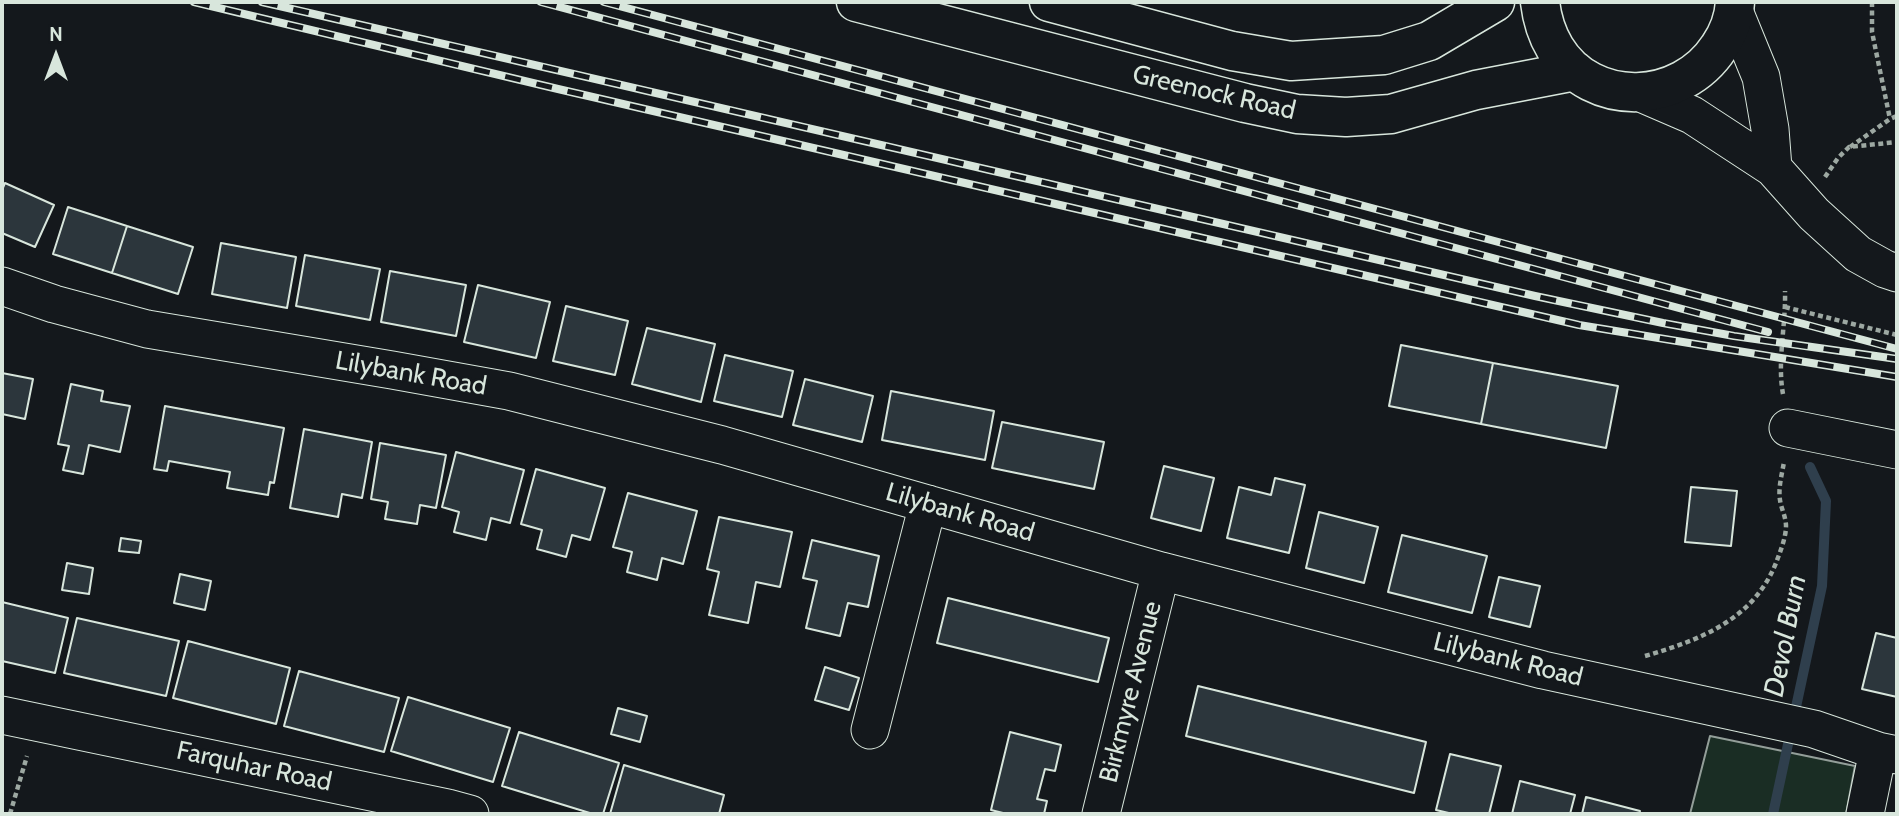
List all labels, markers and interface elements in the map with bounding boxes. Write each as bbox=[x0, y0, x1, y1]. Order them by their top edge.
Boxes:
north arrow bbox=[21, 21, 91, 91]
text: N bbox=[49, 23, 63, 46]
street label: Greenock Road bbox=[1129, 59, 1299, 127]
street label: Lilybank Road bbox=[333, 345, 489, 403]
street label: Lilybank Road bbox=[882, 477, 1038, 549]
water label: Devol Burn bbox=[1758, 572, 1814, 700]
street label: Birkmyre Avenue bbox=[1093, 598, 1169, 786]
street label: Lilybank Road bbox=[1430, 626, 1586, 694]
street label: Farquhar Road bbox=[174, 735, 334, 799]

